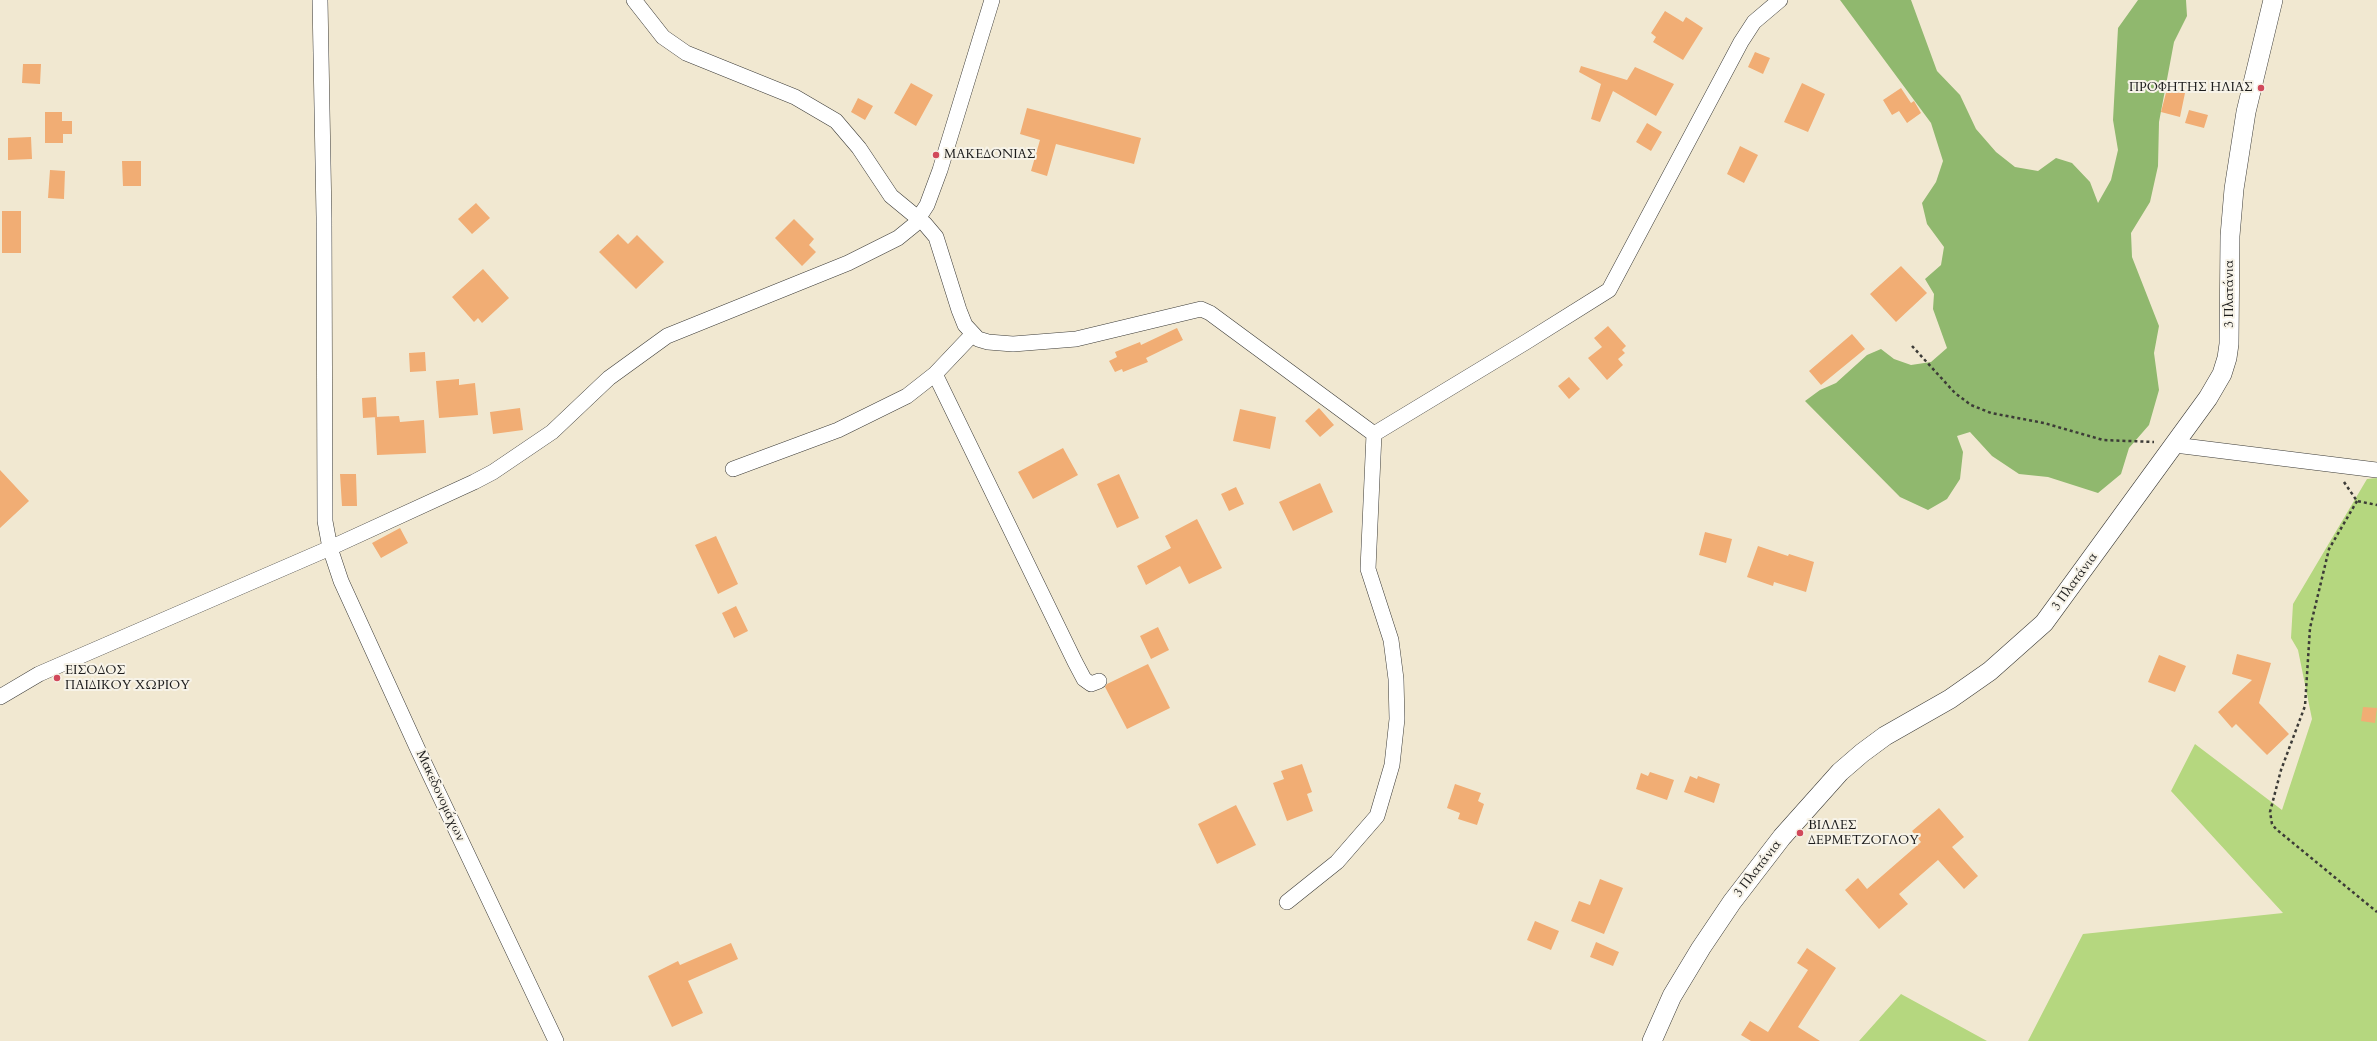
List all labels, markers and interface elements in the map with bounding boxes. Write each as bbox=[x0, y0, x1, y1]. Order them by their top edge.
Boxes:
place label: ΠΡΟΦΗΤΗΣ ΗΛΙΑΣ bbox=[2129, 80, 2253, 96]
marker: ΠΡΟΦΗΤΗΣ ΗΛΙΑΣ bbox=[2256, 83, 2266, 93]
place label: ΜΑΚΕΔΟΝΙΑΣ bbox=[944, 147, 1036, 163]
marker: ΜΑΚΕΔΟΝΙΑΣ bbox=[931, 150, 941, 160]
street label: 3 Πλατάνια bbox=[2222, 260, 2238, 328]
street label: 3 Πλατάνια bbox=[2049, 550, 2101, 614]
place label: ΕΙΣΟΔΟΣ ΠΑΙΔΙΚΟΥ ΧΩΡΙΟΥ bbox=[65, 663, 190, 694]
marker: ΕΙΣΟΔΟΣ ΠΑΙΔΙΚΟΥ ΧΩΡΙΟΥ bbox=[52, 673, 62, 683]
street label: Μακεδονομάχων bbox=[412, 748, 468, 844]
place label: ΒΙΛΛΕΣ ΔΕΡΜΕΤΖΟΓΛΟΥ bbox=[1808, 818, 1919, 849]
marker: ΒΙΛΛΕΣ ΔΕΡΜΕΤΖΟΓΛΟΥ bbox=[1795, 828, 1805, 838]
street label: 3 Πλατάνια bbox=[1731, 838, 1785, 900]

